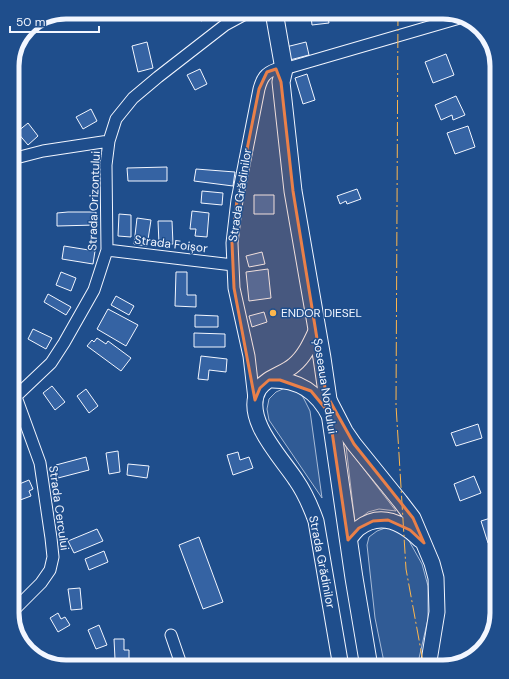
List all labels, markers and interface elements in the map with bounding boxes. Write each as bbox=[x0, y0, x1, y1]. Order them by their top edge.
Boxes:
scale bar bbox=[10, 8, 99, 34]
text: 50 m bbox=[16, 14, 45, 30]
street label: Strada Grădinilor bbox=[225, 147, 255, 243]
street label: Strada Orizontului bbox=[84, 151, 104, 251]
street label: Strada Foișor bbox=[133, 232, 209, 256]
place label: ENDOR DIESEL bbox=[281, 305, 362, 321]
marker: ENDOR DIESEL bbox=[268, 308, 278, 318]
street label: Șoseaua Nordului bbox=[310, 337, 340, 435]
street label: Strada Cercului bbox=[45, 464, 73, 552]
street label: Strada Grădinilor bbox=[305, 514, 339, 610]

